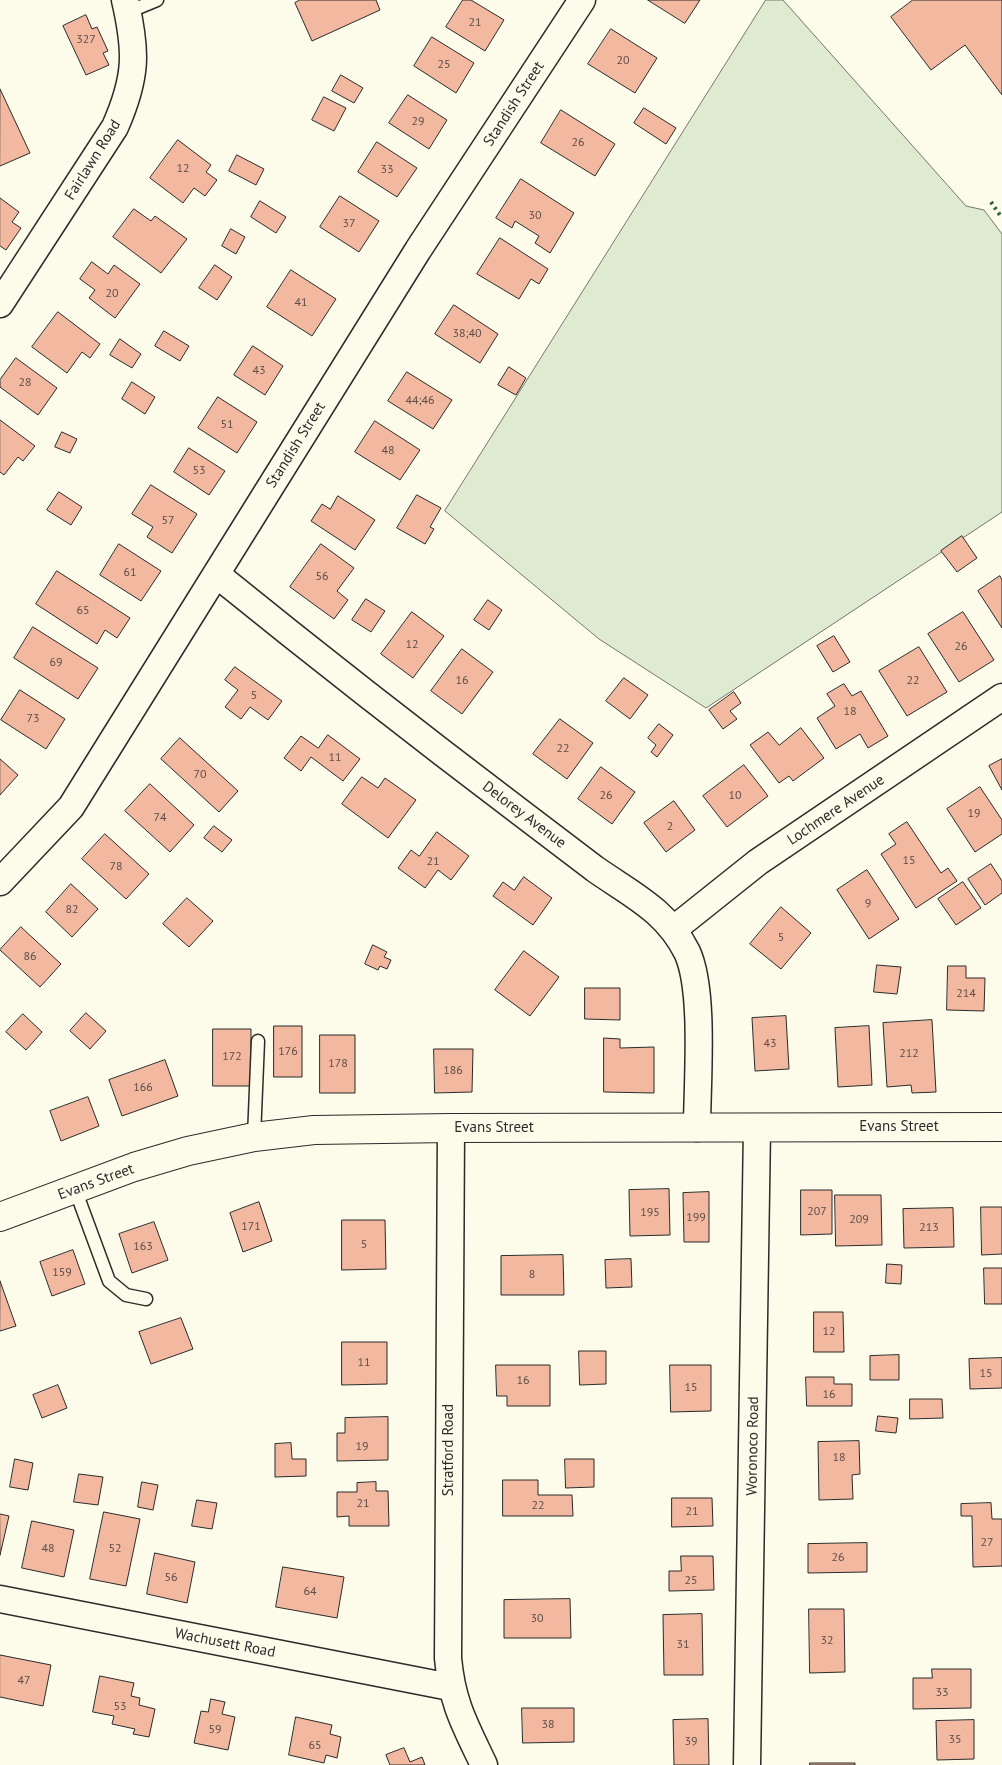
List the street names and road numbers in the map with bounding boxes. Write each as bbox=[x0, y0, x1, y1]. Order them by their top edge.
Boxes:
street label: Standish Street bbox=[480, 58, 548, 150]
street label: Fairlawn Road bbox=[61, 117, 125, 203]
street label: Standish Street bbox=[263, 399, 329, 491]
street label: Lochmere Avenue bbox=[784, 771, 888, 849]
street label: Delorey Avenue bbox=[479, 778, 569, 852]
street label: Evans Street bbox=[859, 1118, 939, 1136]
street label: Evans Street bbox=[454, 1119, 534, 1137]
street label: Evans Street bbox=[56, 1160, 136, 1204]
street label: Woronoco Road bbox=[743, 1396, 763, 1496]
street label: Stratford Road bbox=[440, 1404, 458, 1496]
street label: Wachusett Road bbox=[173, 1624, 277, 1662]

